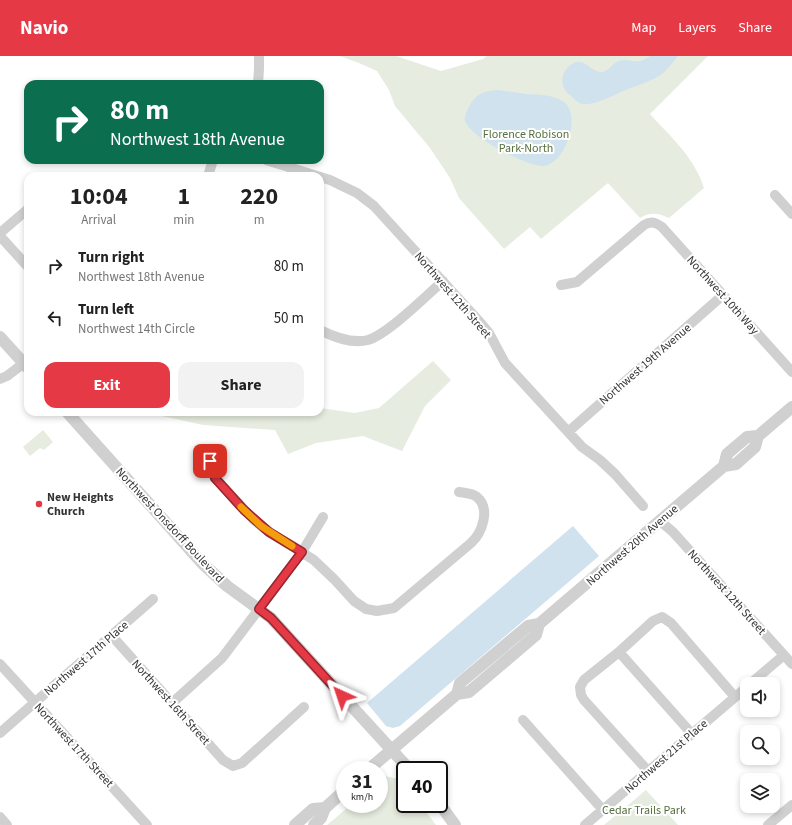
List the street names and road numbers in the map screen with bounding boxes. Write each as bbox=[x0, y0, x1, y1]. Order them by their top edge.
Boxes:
street label: Northwest 12th Street bbox=[410, 248, 495, 342]
street label: Northwest 10th Way bbox=[683, 252, 763, 339]
street label: Northwest 19th Avenue bbox=[596, 320, 695, 409]
street label: Northwest Onsdorff Boulevard bbox=[111, 464, 228, 587]
street label: Northwest 20th Avenue bbox=[583, 501, 682, 590]
street label: Northwest 12th Street bbox=[684, 546, 770, 639]
street label: Northwest 17th Place bbox=[40, 617, 132, 700]
street label: Northwest 16th Street bbox=[128, 656, 214, 749]
street label: Northwest 17th Street bbox=[30, 699, 117, 791]
street label: Northwest 21st Place bbox=[621, 715, 712, 797]

